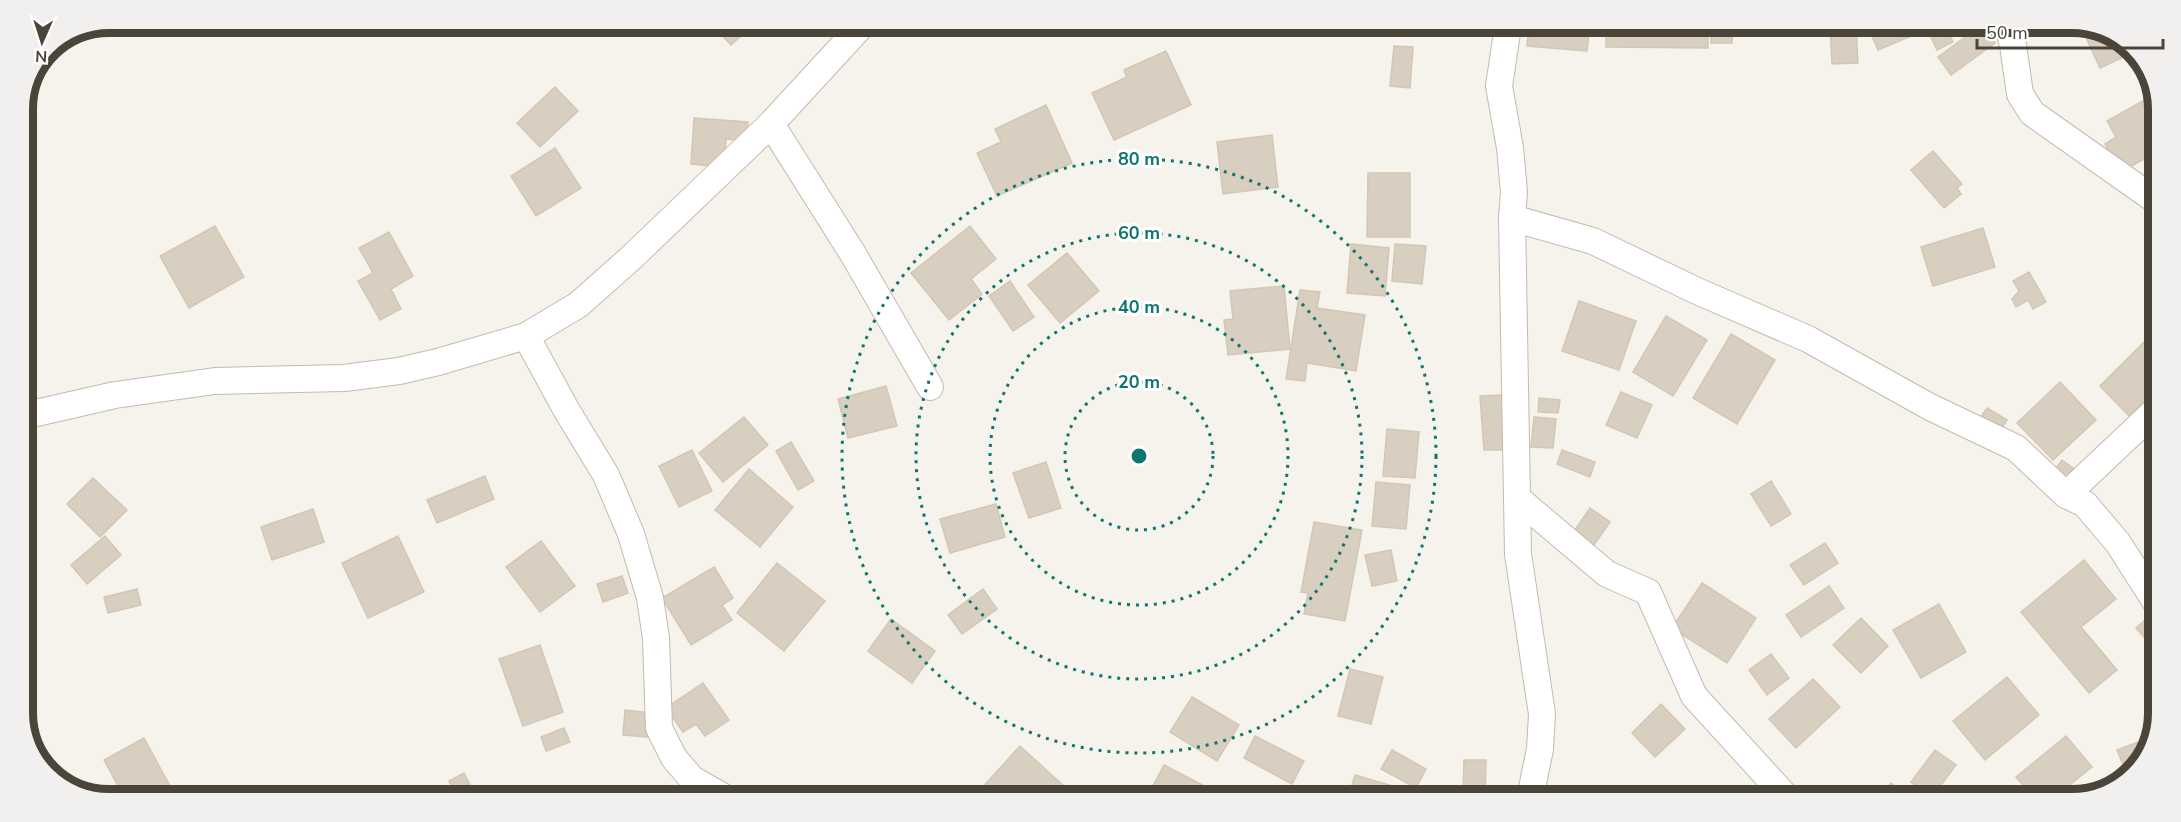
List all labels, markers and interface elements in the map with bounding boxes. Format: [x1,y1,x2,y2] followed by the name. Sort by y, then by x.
[12,12,72,72] north arrow
[1977,12,2163,50] scale bar
[1986,21,2028,45] text: 50 m
[35,45,48,67] text: N
[1118,147,1160,171] text: 80 m
[1118,221,1160,245] text: 60 m
[1118,295,1160,319] text: 40 m
[1118,370,1160,394] text: 20 m
[1129,446,1149,466] centre of rings

